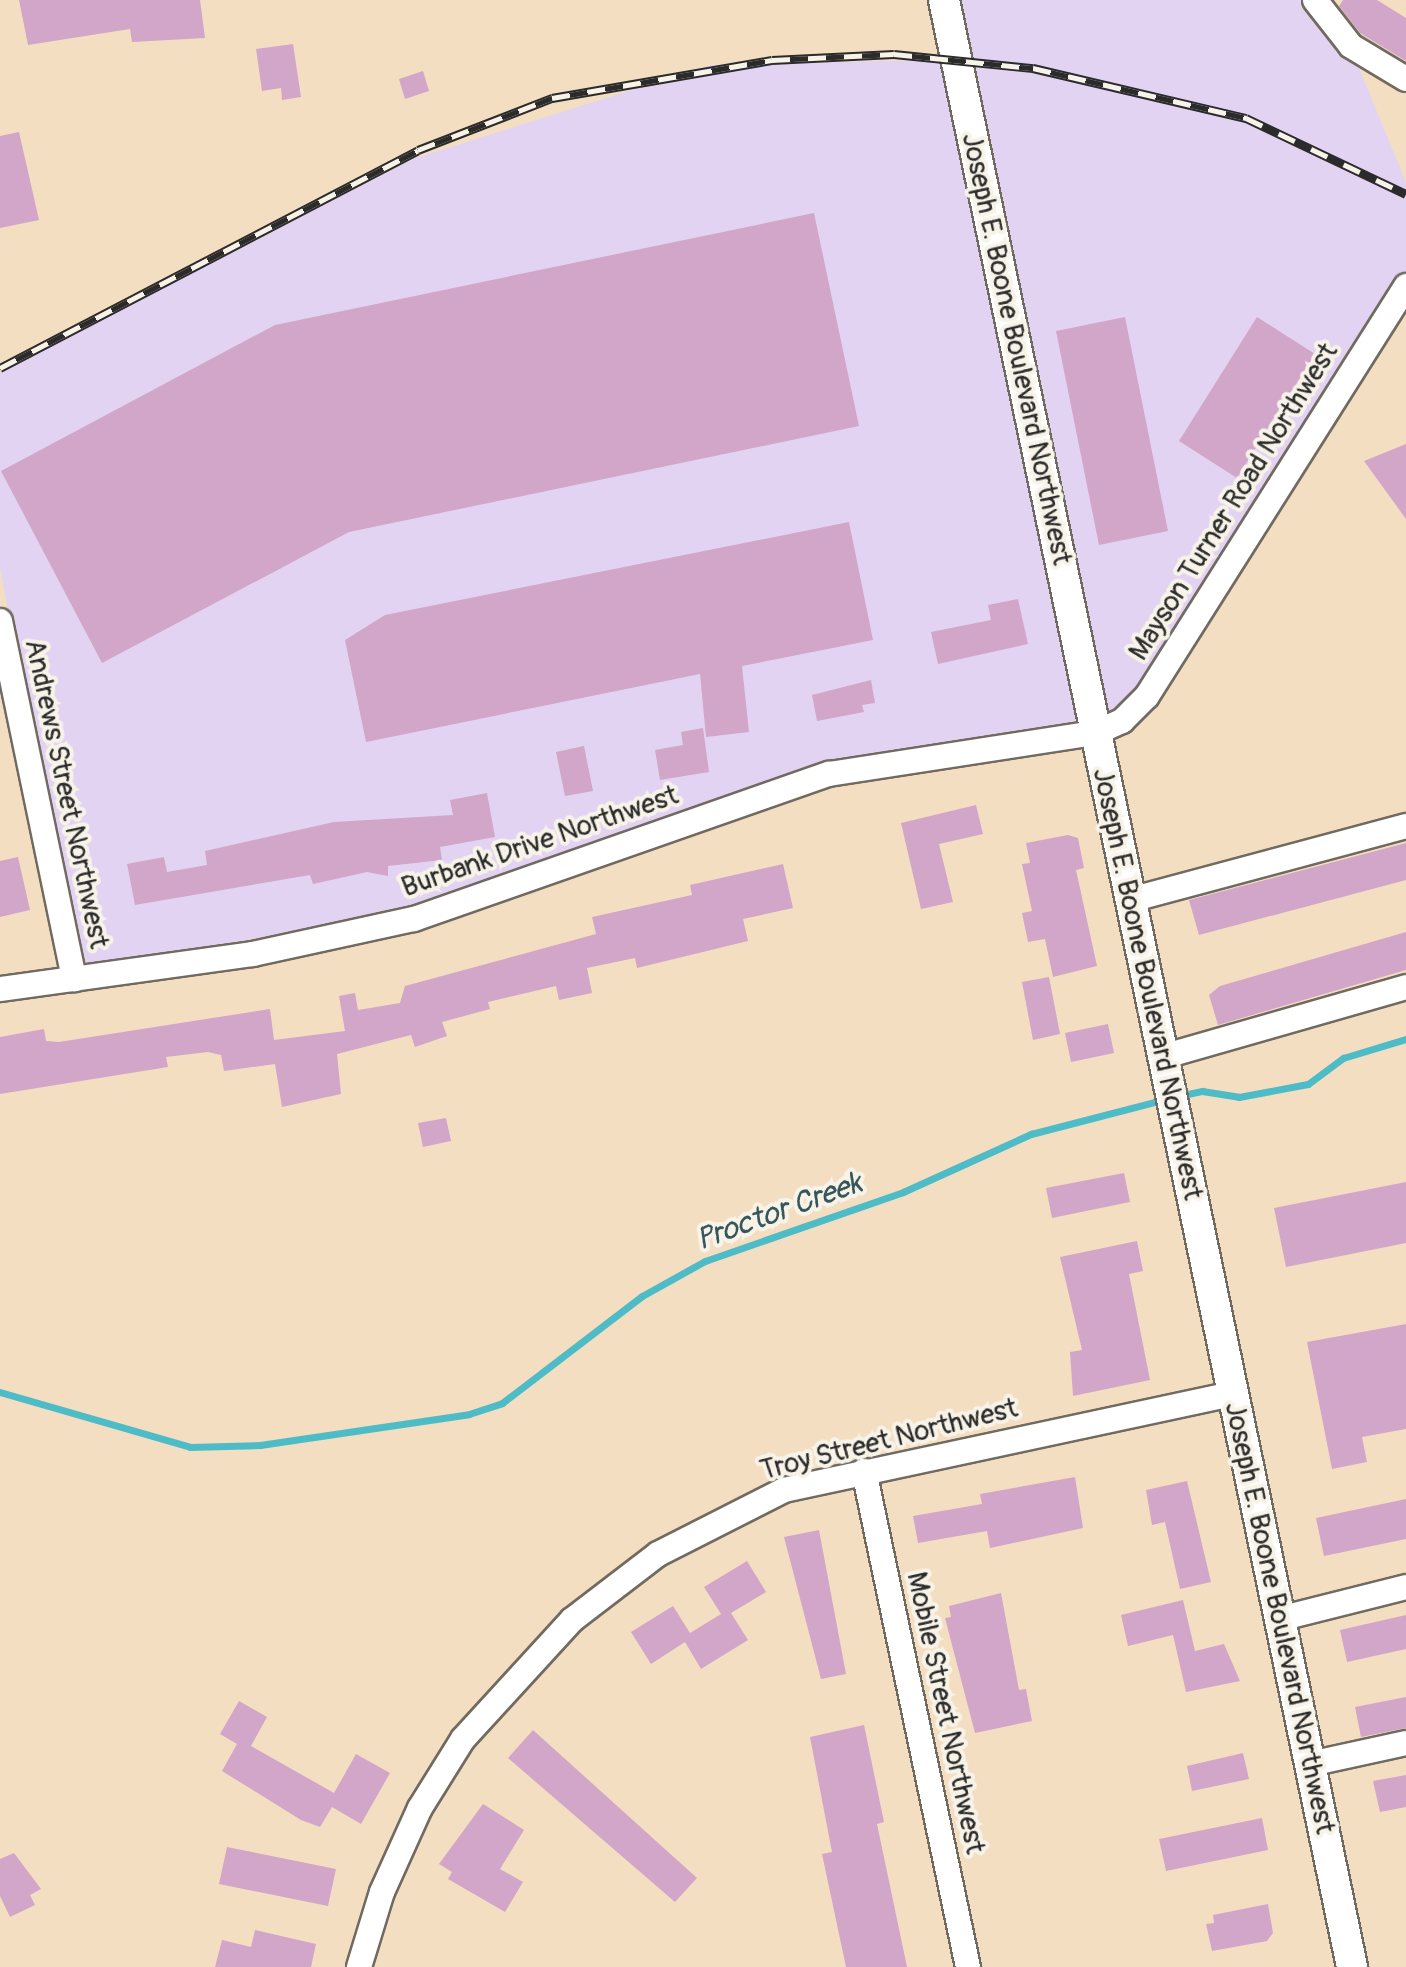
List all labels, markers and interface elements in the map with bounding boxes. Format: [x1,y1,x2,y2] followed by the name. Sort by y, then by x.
[954,130,1078,568] street label: Joseph E. Boone Boulevard Northwest
[1122,337,1346,667] street label: Mayson Turner Road Northwest
[17,636,115,952] street label: Andrews Street Northwest
[1085,765,1209,1203] street label: Joseph E. Boone Boulevard Northwest
[397,779,683,905] street label: Burbank Drive Northwest
[691,1165,867,1259] water label: Proctor Creek
[757,1392,1021,1488] street label: Troy Street Northwest
[1217,1399,1341,1837] street label: Joseph E. Boone Boulevard Northwest
[899,1569,991,1857] street label: Mobile Street Northwest

